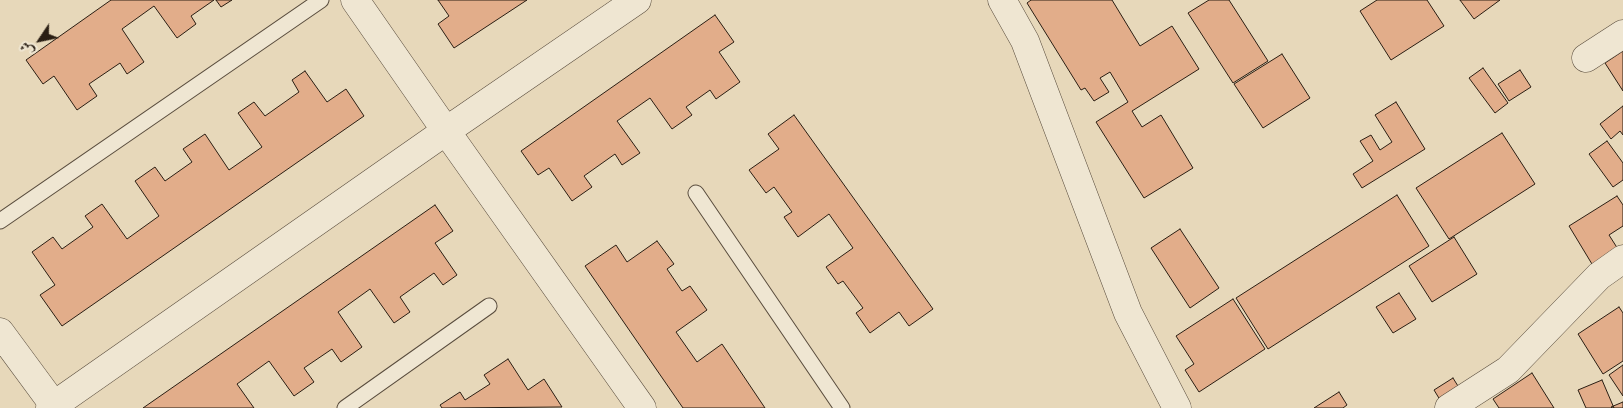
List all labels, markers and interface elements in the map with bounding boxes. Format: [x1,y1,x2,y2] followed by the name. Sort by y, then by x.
[15,15,65,65] north arrow
[16,38,39,59] text: ش

